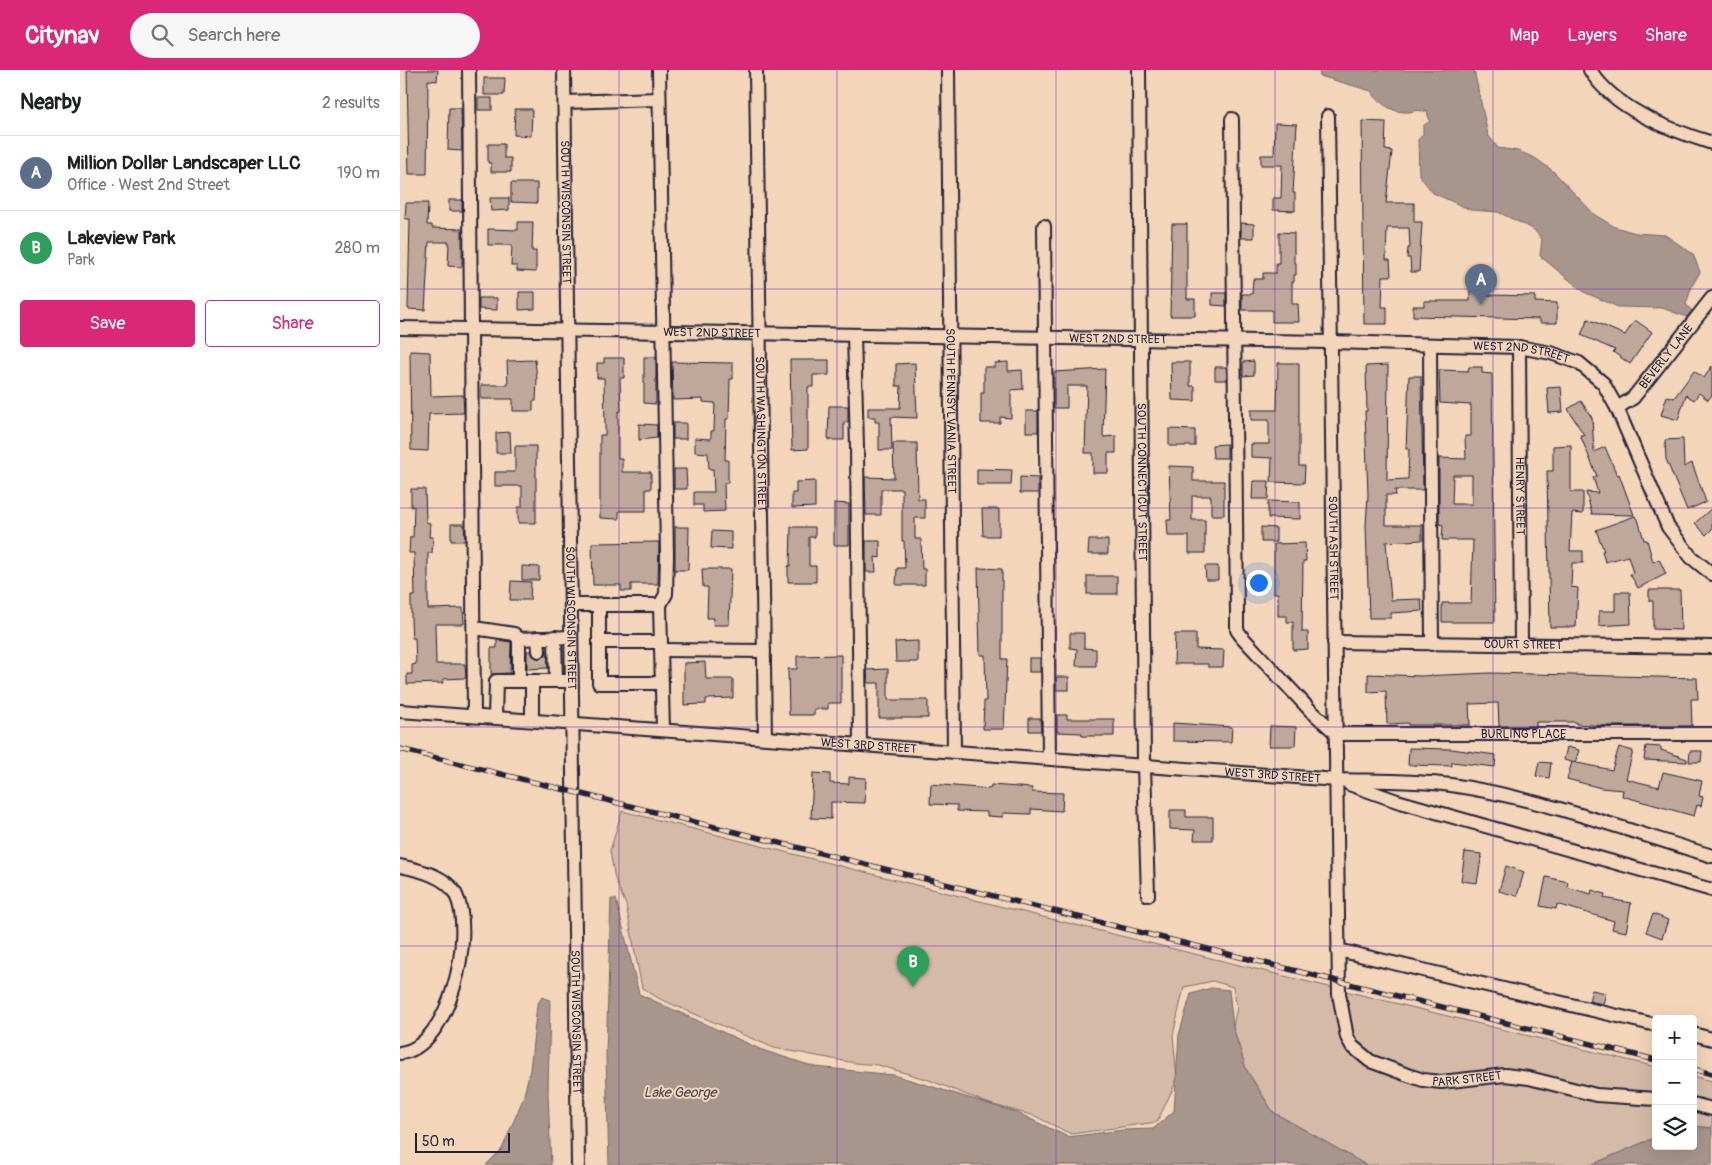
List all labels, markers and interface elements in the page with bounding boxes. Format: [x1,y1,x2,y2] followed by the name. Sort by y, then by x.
[130,13,480,58] search box
[25,21,100,50] text: Citynav
[148,21,176,49] icon: search
[188,23,280,47] text: Search here
[1510,24,1539,47] text: Map
[1567,24,1617,47] text: Layers
[1645,24,1687,47] text: Share
[20,89,81,116] text: Nearby
[322,93,380,113] text: 2 results
[557,140,574,284] street label: SOUTH WISCONSIN STREET
[67,151,301,175] text: Million Dollar Landscaper LLC
[31,163,41,183] text: A
[337,163,380,183] text: 190 m
[67,175,230,195] text: Office · West 2nd Street
[67,226,175,250] text: Lakeview Park
[31,238,41,258] text: B
[334,238,380,258] text: 280 m
[67,250,95,270] text: Park
[1465,264,1497,305] pin: A
[20,300,195,347] button: Save
[205,300,380,347] button: Share
[1636,321,1697,392] street label: BEVERLY LANE
[663,325,761,341] street label: WEST 2ND STREET
[942,328,959,494] street label: SOUTH PENNSYLVANIA STREET
[1069,331,1167,348] street label: WEST 2ND STREET
[1473,339,1572,367] street label: WEST 2ND STREET
[752,356,769,512] street label: SOUTH WASHINGTON STREET
[1133,403,1150,562] street label: SOUTH CONNECTICUT STREET
[1512,457,1527,536] street label: HENRY STREET
[1325,496,1341,601] street label: SOUTH ASH STREET
[562,546,579,690] street label: SOUTH WISCONSIN STREET
[1246,570,1272,596] your location
[1484,637,1563,653] street label: COURT STREET
[1481,727,1566,742] street label: BURLING PLACE
[820,735,918,757] street label: WEST 3RD STREET
[1224,765,1322,787] street label: WEST 3RD STREET
[897,946,929,987] pin: B
[567,950,584,1094] street label: SOUTH WISCONSIN STREET
[1652,1015,1697,1150] map controls
[1652,1015,1697,1060] button: +
[1652,1060,1697,1105] button: −
[1431,1068,1503,1090] street label: PARK STREET
[644,1084,719,1101] water label: Lake George
[1652,1105,1697,1150] button: layers
[415,1130,510,1153] scale bar
[422,1133,455,1150] text: 50 m

